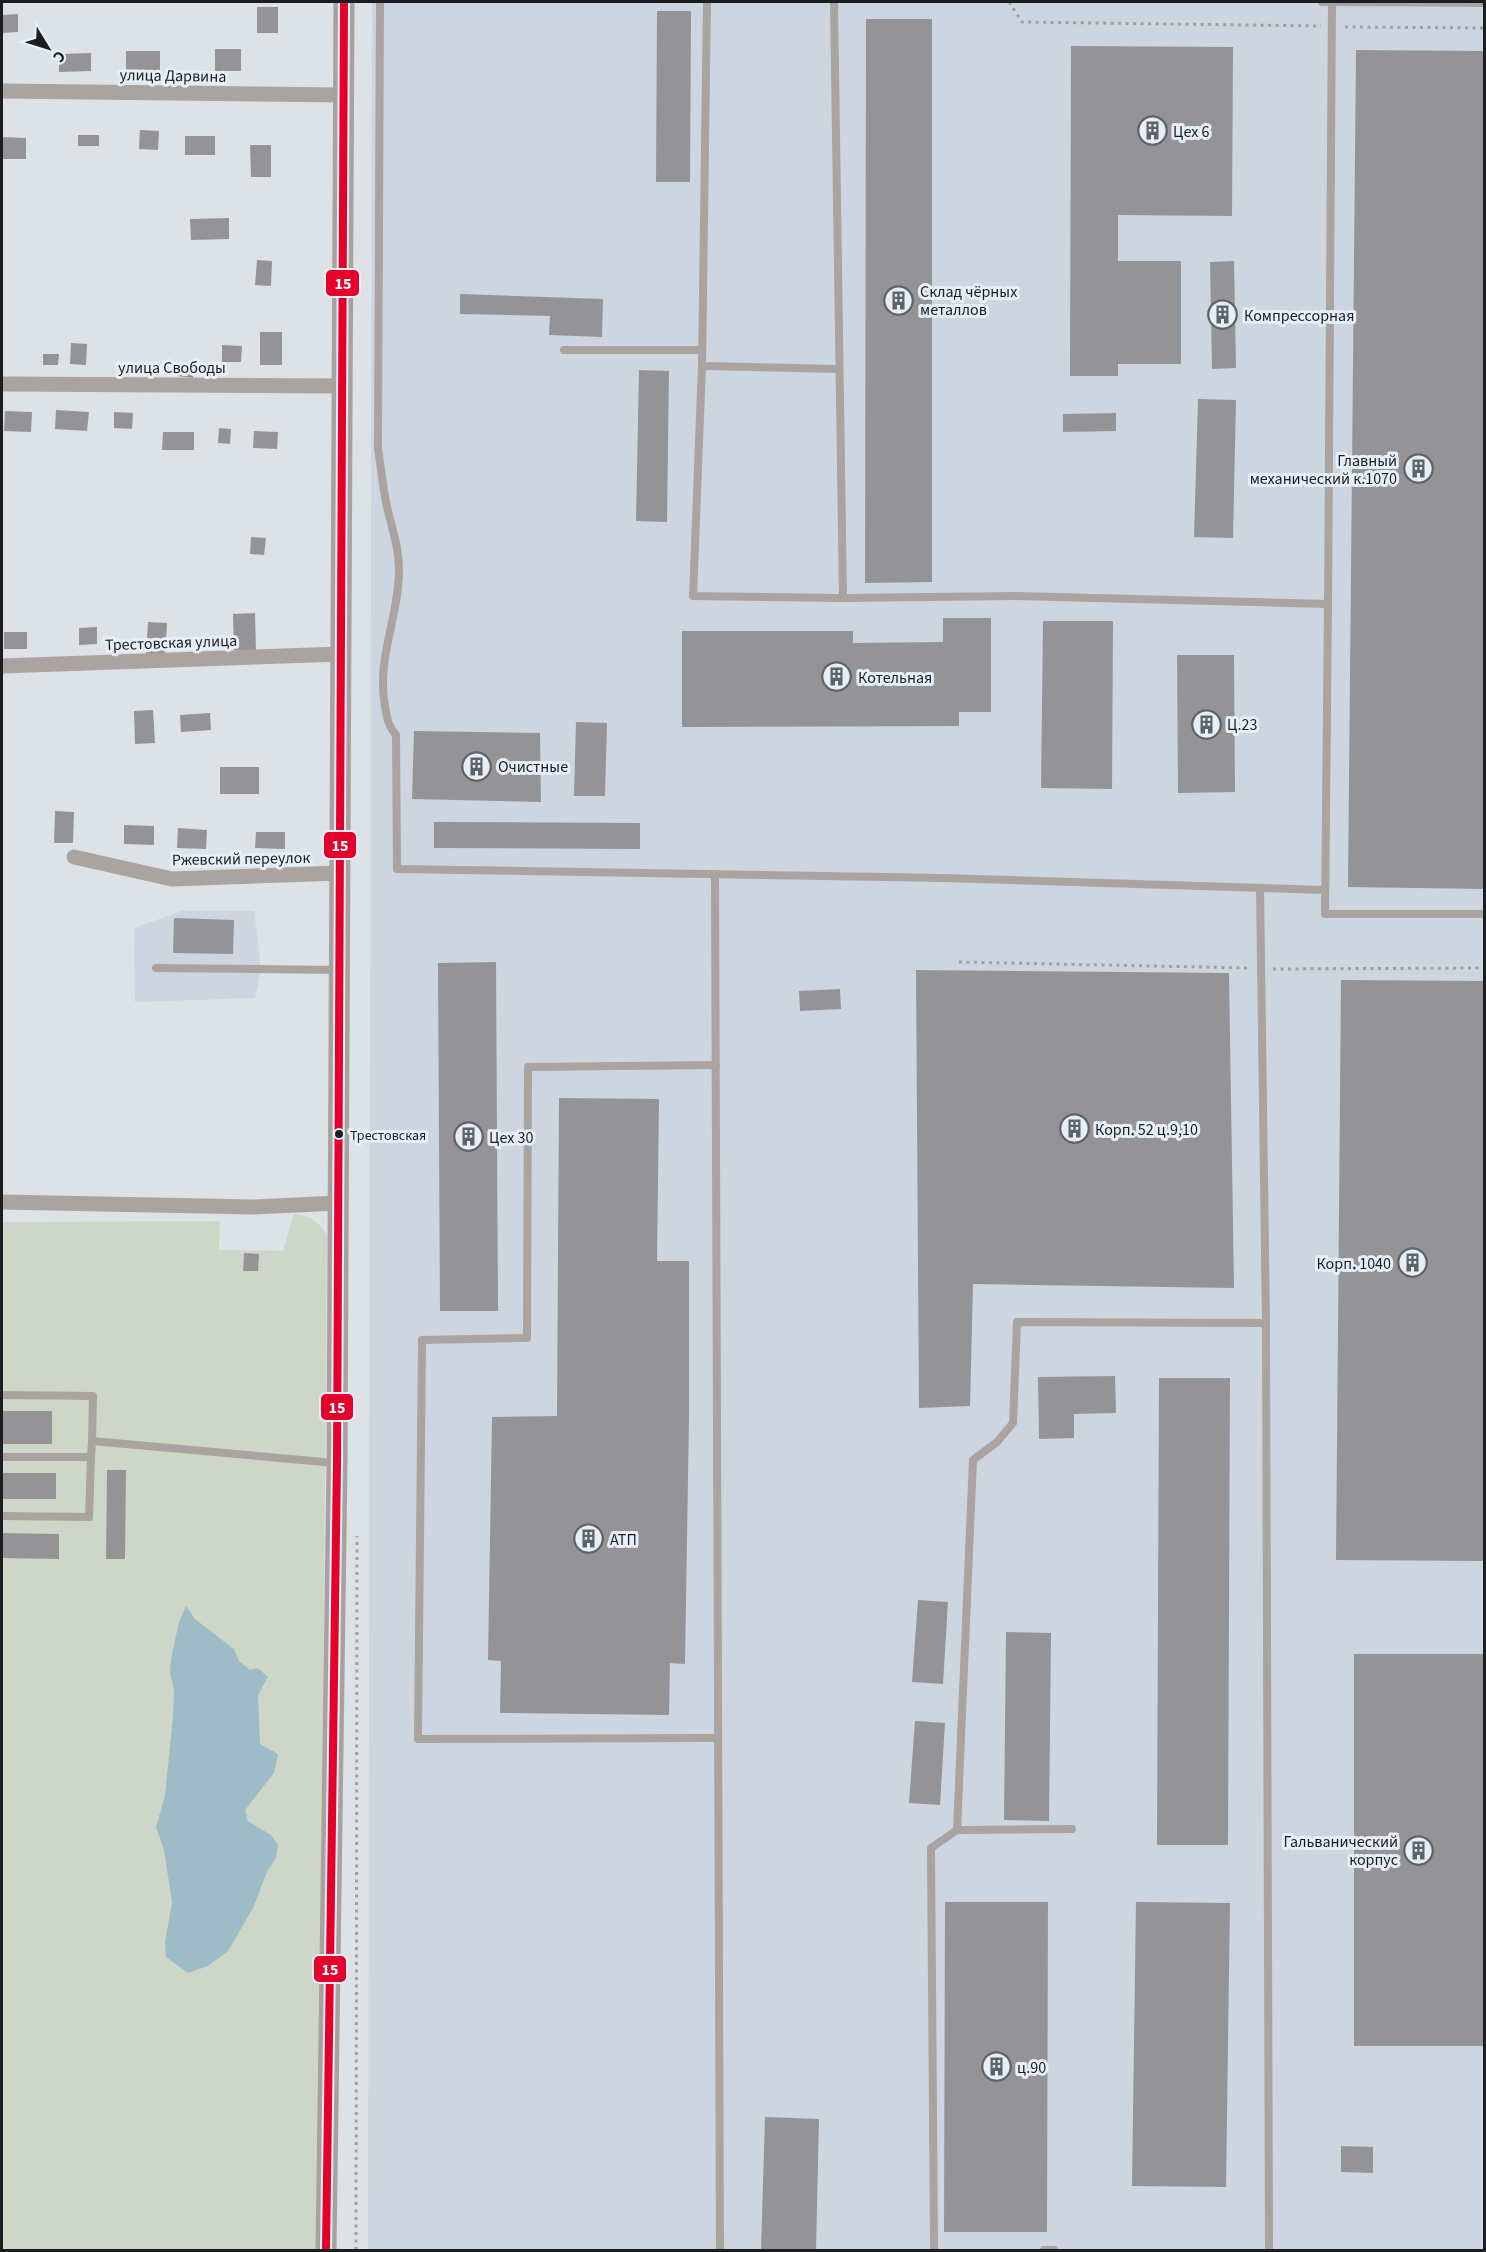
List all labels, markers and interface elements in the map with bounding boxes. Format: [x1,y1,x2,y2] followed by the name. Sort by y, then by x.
[18,18,78,78] north arrow
[47,46,71,67] text: С
[119,64,226,88] street label: улица Дарвина
[1136,115,1168,147] building icon: Цех 6
[1173,121,1210,143] place label: Цех 6
[325,269,360,297] line badge: 15
[335,273,351,295] text: 15
[920,281,1017,321] place label: Склад чёрных металлов
[883,284,915,316] building icon: Склад чёрных металлов
[1207,299,1239,331] building icon: Компрессорная
[1244,305,1354,327] place label: Компрессорная
[118,357,226,379] street label: улица Свободы
[1250,450,1397,490] place label: Главный механический к.1070
[1402,453,1434,485] building icon: Главный механический к.1070
[105,630,237,656] street label: Трестовская улица
[821,661,853,693] building icon: Котельная
[858,667,932,689] place label: Котельная
[1190,708,1222,740] building icon: Ц.23
[1227,714,1258,736] place label: Ц.23
[461,750,493,782] building icon: Очистные
[498,756,568,778] place label: Очистные
[323,831,357,859] line badge: 15
[332,835,348,857] text: 15
[172,847,311,871] street label: Ржевский переулок
[1058,1113,1090,1145] building icon: Корп. 52 ц.9,10
[1095,1119,1198,1141] place label: Корп. 52 ц.9,10
[452,1121,484,1153] building icon: Цех 30
[350,1126,426,1146] place label: Трестовская
[489,1127,533,1149] place label: Цех 30
[333,1128,345,1140] marker: Трестовская
[1396,1247,1428,1279] building icon: Корп. 1040
[1316,1253,1391,1275] place label: Корп. 1040
[320,1393,354,1421] line badge: 15
[329,1397,345,1419] text: 15
[573,1523,605,1555] building icon: АТП
[610,1529,637,1551] place label: АТП
[1283,1831,1398,1871] place label: Гальванический корпус
[1403,1834,1435,1866] building icon: Гальванический корпус
[313,1955,347,1983] line badge: 15
[322,1959,338,1981] text: 15
[980,2051,1012,2083] building icon: ц.90
[1017,2057,1046,2079] place label: ц.90

